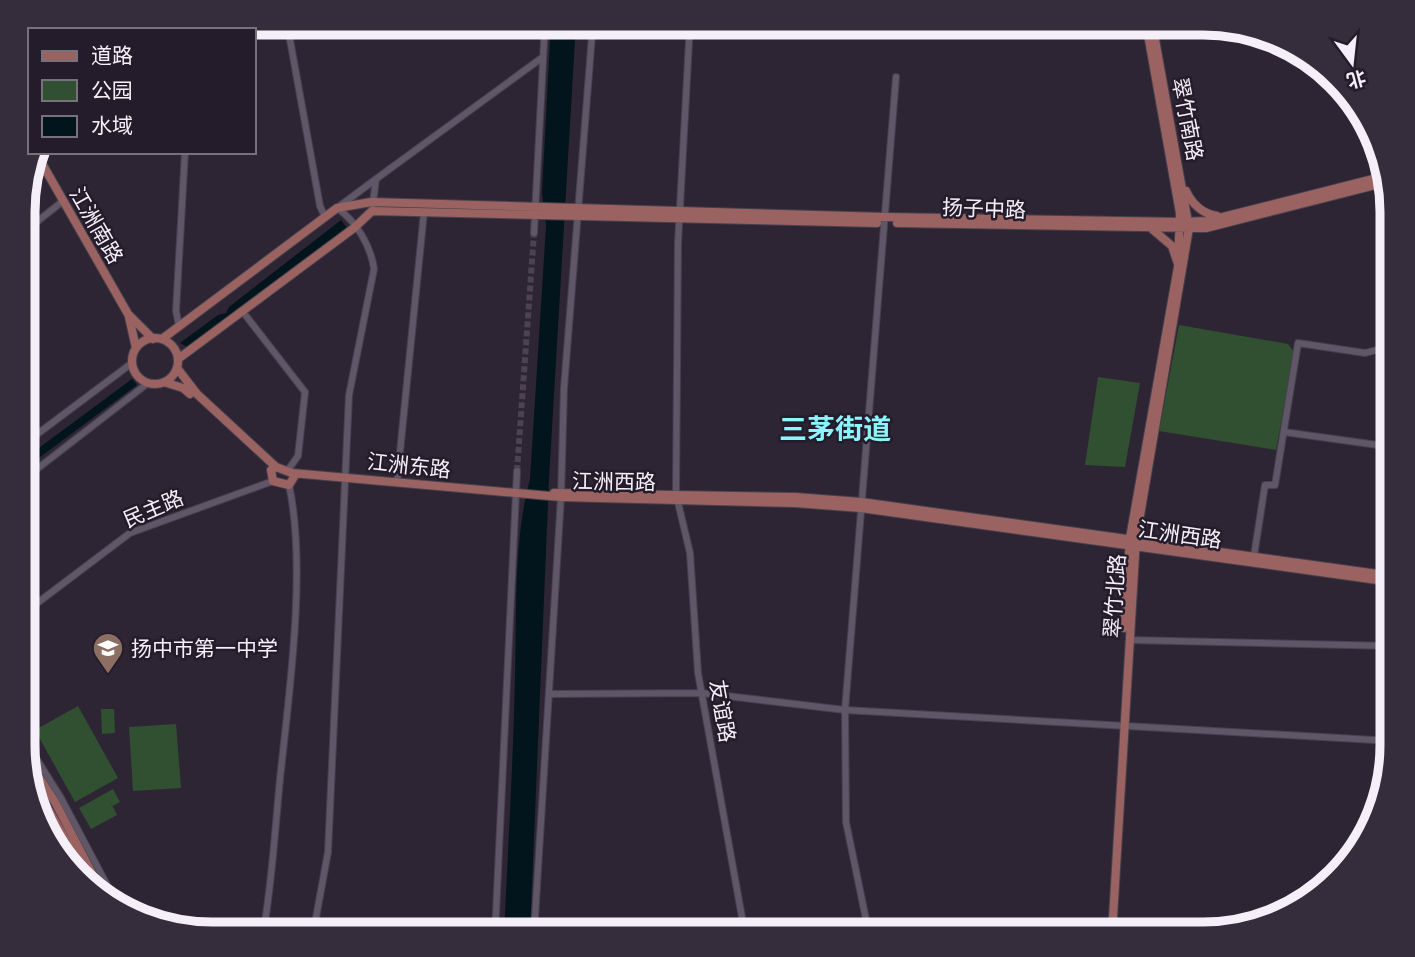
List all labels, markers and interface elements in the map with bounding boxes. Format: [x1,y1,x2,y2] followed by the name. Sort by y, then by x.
[28,28,256,154] legend
[1317,28,1387,98] north arrow
[91,42,133,68] text: 道路
[1344,65,1369,93] text: 北
[1167,75,1209,163] street label: 翠竹南路
[91,77,133,103] text: 公园
[91,112,133,138] text: 水域
[65,182,129,268] street label: 江洲南路
[942,194,1026,222] street label: 扬子中路
[779,411,891,446] district label: 三茅街道
[366,448,452,482] street label: 江洲东路
[572,467,656,495] street label: 江洲西路
[119,484,187,532] street label: 民主路
[1137,515,1223,553] street label: 江洲西路
[1098,553,1130,639] street label: 翠竹北路
[91,631,125,675] school or university icon: 扬中市第一中学
[131,635,278,661] place label: 扬中市第一中学
[705,678,741,744] street label: 友谊路

